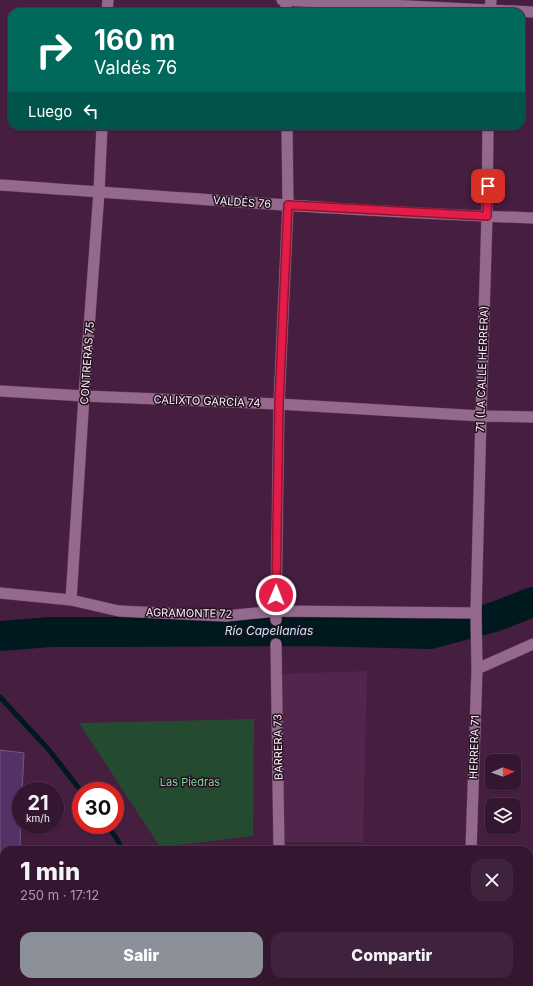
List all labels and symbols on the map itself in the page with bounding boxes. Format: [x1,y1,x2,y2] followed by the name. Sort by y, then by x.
[471,169,505,203] pin
[212,193,272,211] street label: VALDÉS 76
[473,306,491,432] street label: 71 (LA CALLE HERRERA)
[77,321,97,405] street label: CONTRERAS 75
[153,392,261,410] street label: CALIXTO GARCÍA 74
[255,574,297,616] position arrow
[146,605,232,621] street label: AGRAMONTE 72
[225,623,313,638] water label: Río Capellanías
[270,714,286,780] street label: BARRERA 73
[466,715,482,779] street label: HERRERA 71
[485,754,521,790] north arrow
[160,775,220,789] park label: Las Piedras
[72,782,124,834] speed limit sign: 30

